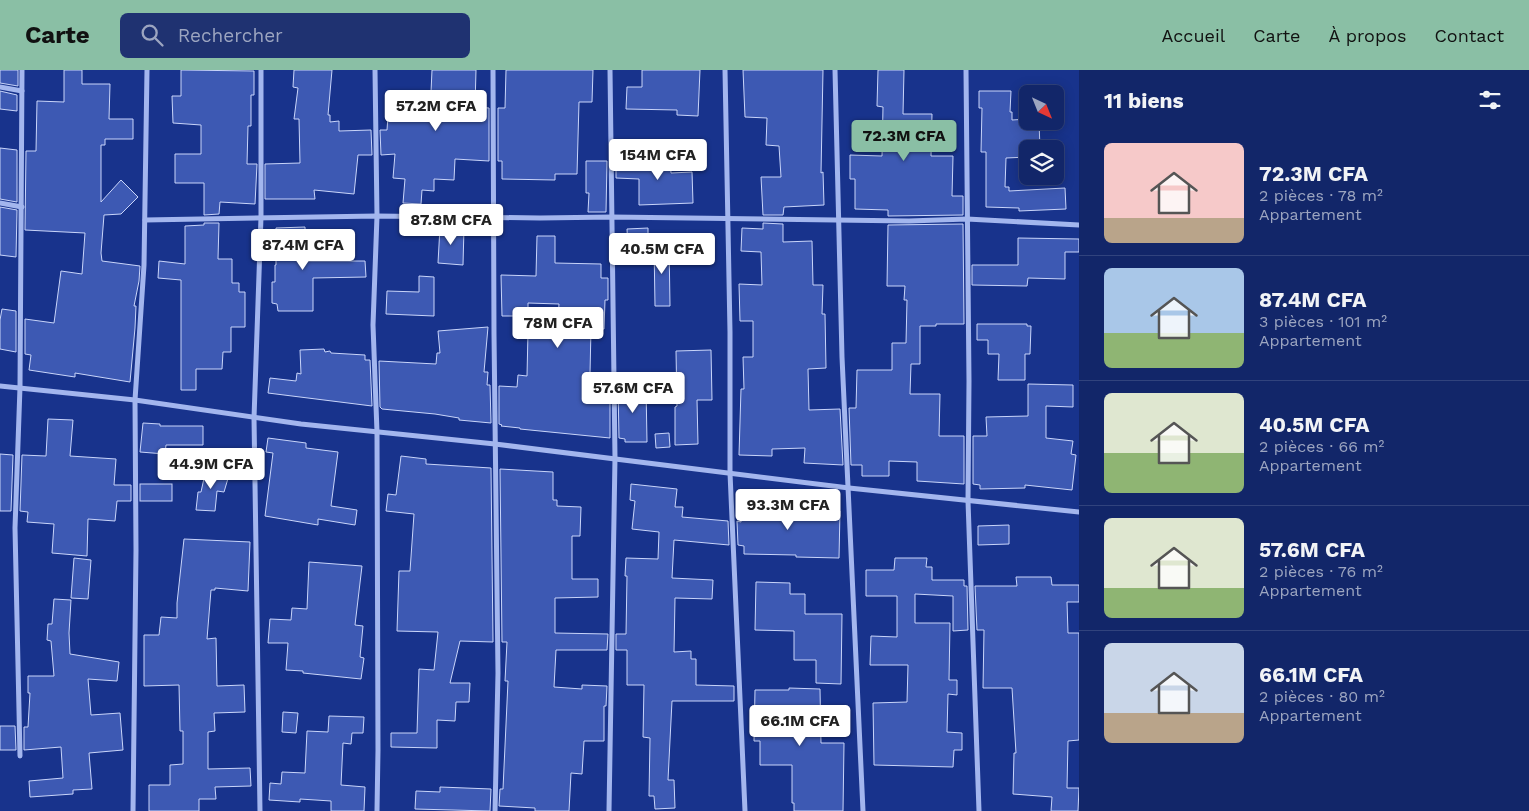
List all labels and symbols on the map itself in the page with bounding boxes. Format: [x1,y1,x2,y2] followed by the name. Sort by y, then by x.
[1019,85,1064,130] north arrow
[379,90,493,132] pin: 57.2M CFA
[847,119,961,162] pin: 72.3M CFA
[606,138,710,181] pin: 154M CFA
[394,204,508,246] pin: 87.8M CFA
[246,228,360,271] pin: 87.4M CFA
[605,232,719,275] pin: 40.5M CFA
[512,306,604,349] pin: 78M CFA
[576,372,690,414] pin: 57.6M CFA
[154,448,268,490] pin: 44.9M CFA
[731,488,845,531] pin: 93.3M CFA
[743,704,857,747] pin: 66.1M CFA

